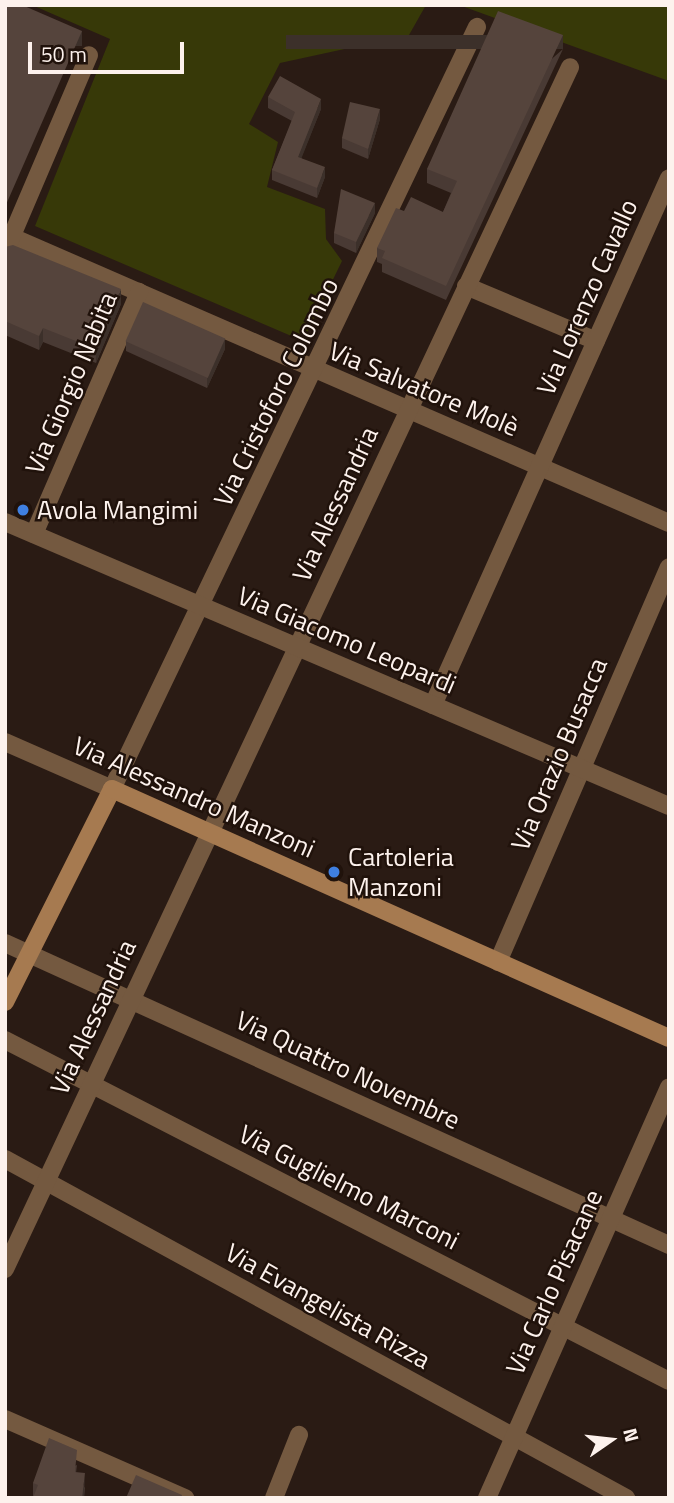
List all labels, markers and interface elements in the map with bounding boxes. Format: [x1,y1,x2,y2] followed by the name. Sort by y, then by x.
[32,28,187,72] scale bar
[41,38,87,70] text: 50 m
[530,194,644,400] street label: Via Lorenzo Cavallo
[207,273,345,511] street label: Via Cristoforo Colombo
[19,287,123,479] street label: Via Giorgio Nabita
[324,335,524,443] street label: Via Salvatore Molè
[286,422,384,586] street label: Via Alessandria
[37,494,198,526] place label: Avola Mangimi
[15,502,31,518] marker: Avola Mangimi
[233,580,461,700] street label: Via Giacomo Leopardi
[504,653,614,855] street label: Via Orazio Busacca
[68,730,320,864] street label: Via Alessandro Manzoni
[348,841,454,903] place label: Cartoleria Manzoni
[326,864,342,880] marker: Cartoleria Manzoni
[44,935,142,1099] street label: Via Alessandria
[231,1004,465,1136] street label: Via Quattro Novembre
[234,1118,464,1256] street label: Via Guglielmo Marconi
[499,1185,609,1379] street label: Via Carlo Pisacane
[220,1237,436,1375] street label: Via Evangelista Rizza
[576,1405,646,1475] north arrow
[616,1425,648,1445] text: N

